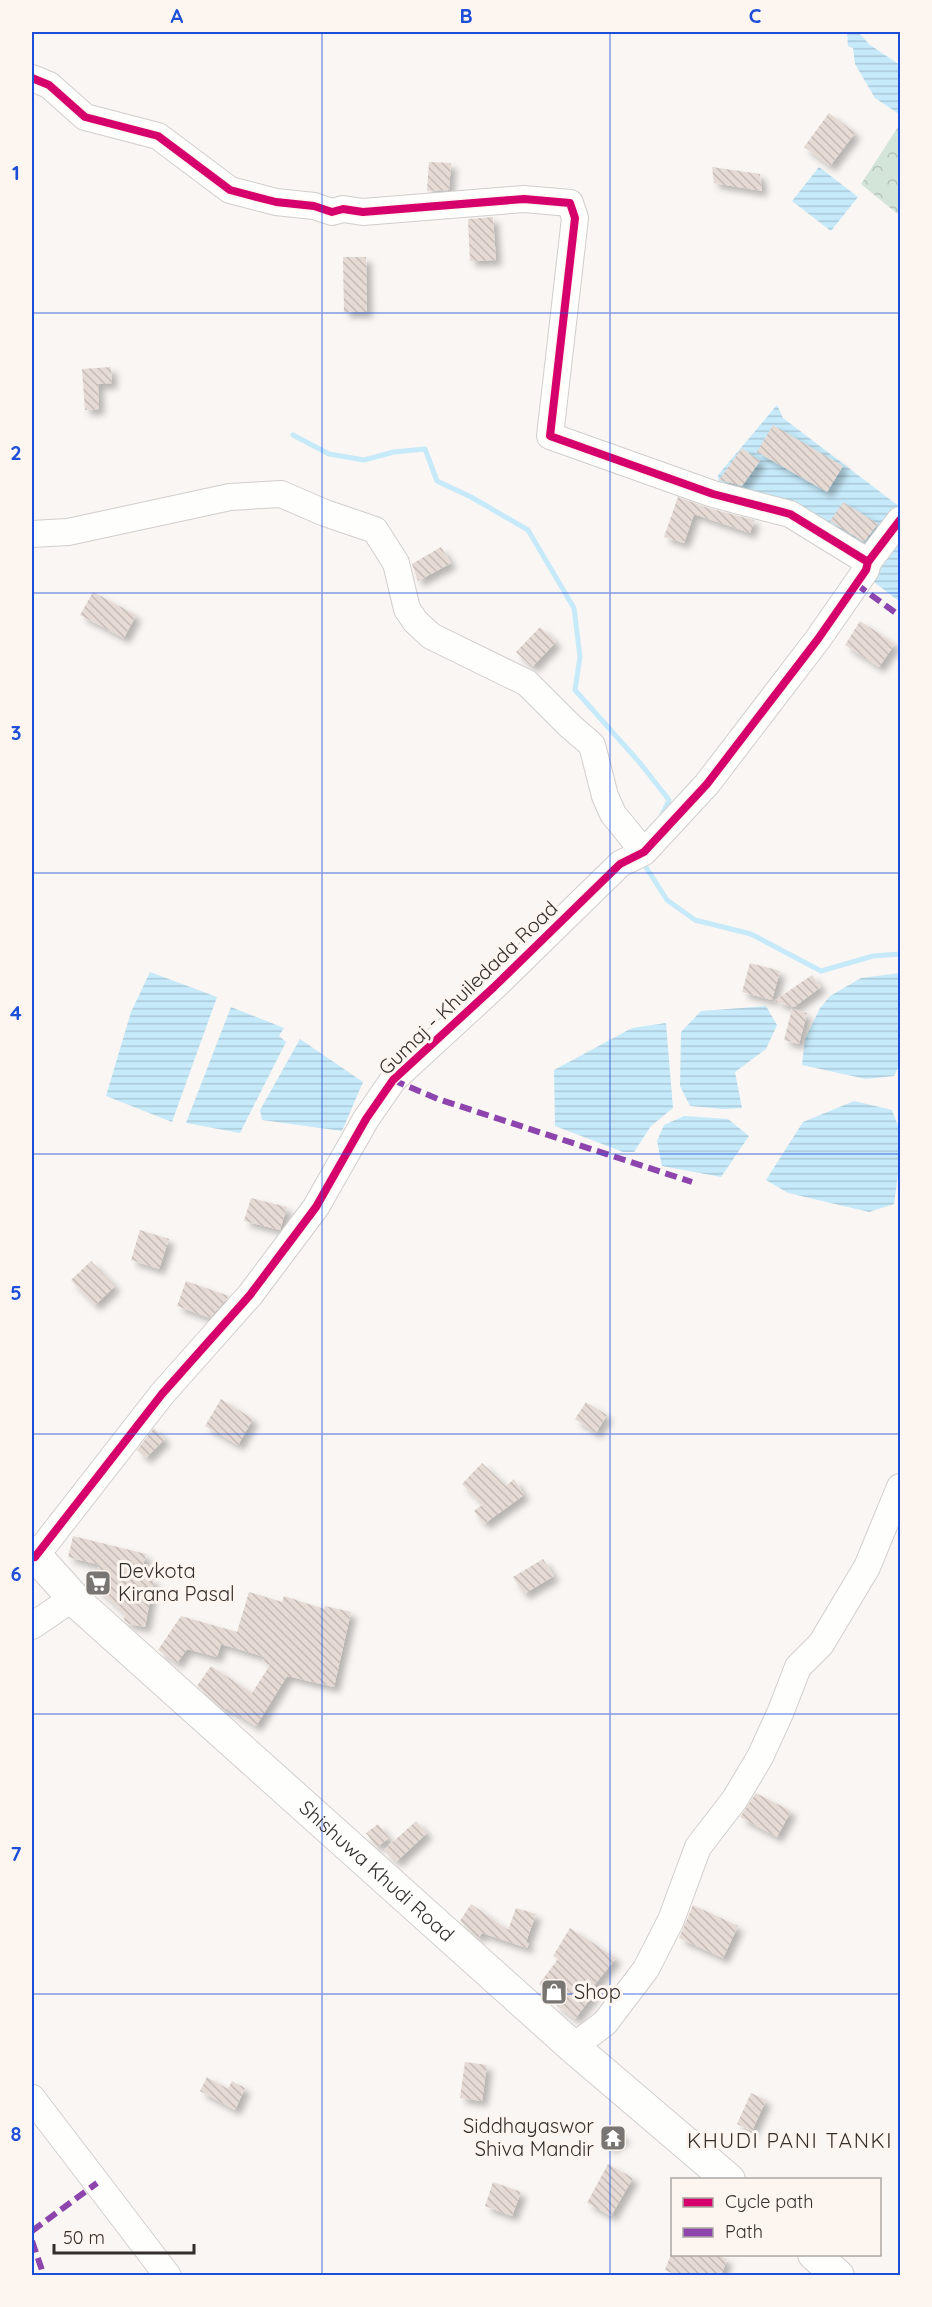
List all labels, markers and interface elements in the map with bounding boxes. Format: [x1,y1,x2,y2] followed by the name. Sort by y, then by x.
[171,3,184,28] text: A
[459,3,473,28] text: B
[749,3,762,28] text: C
[12,160,20,185] text: 1
[10,440,22,465] text: 2
[11,720,21,745] text: 3
[373,895,562,1080] street label: Gumaj - Khuiledada Road
[10,1000,22,1025] text: 4
[10,1280,22,1305] text: 5
[118,1558,235,1606] place label: Devkota Kirana Pasal
[10,1561,22,1586] text: 6
[83,1568,113,1598] supermarket icon: Devkota Kirana Pasal
[294,1795,460,1947] street label: Shishuwa Khudi Road
[11,1841,22,1866] text: 7
[539,1977,569,2007] shop icon: Shop
[574,1979,621,2004] place label: Shop
[463,2113,594,2161] place label: Siddhayaswor Shiva Mandir
[11,2121,22,2146] text: 8
[598,2123,628,2153] temple icon: Siddhayaswor Shiva Mandir
[687,2127,893,2153] district label: KHUDI PANI TANKI
[671,2178,881,2256] legend
[725,2190,813,2213] text: Cycle path
[54,2217,194,2255] scale bar
[725,2220,763,2243] text: Path
[63,2226,105,2249] text: 50 m

